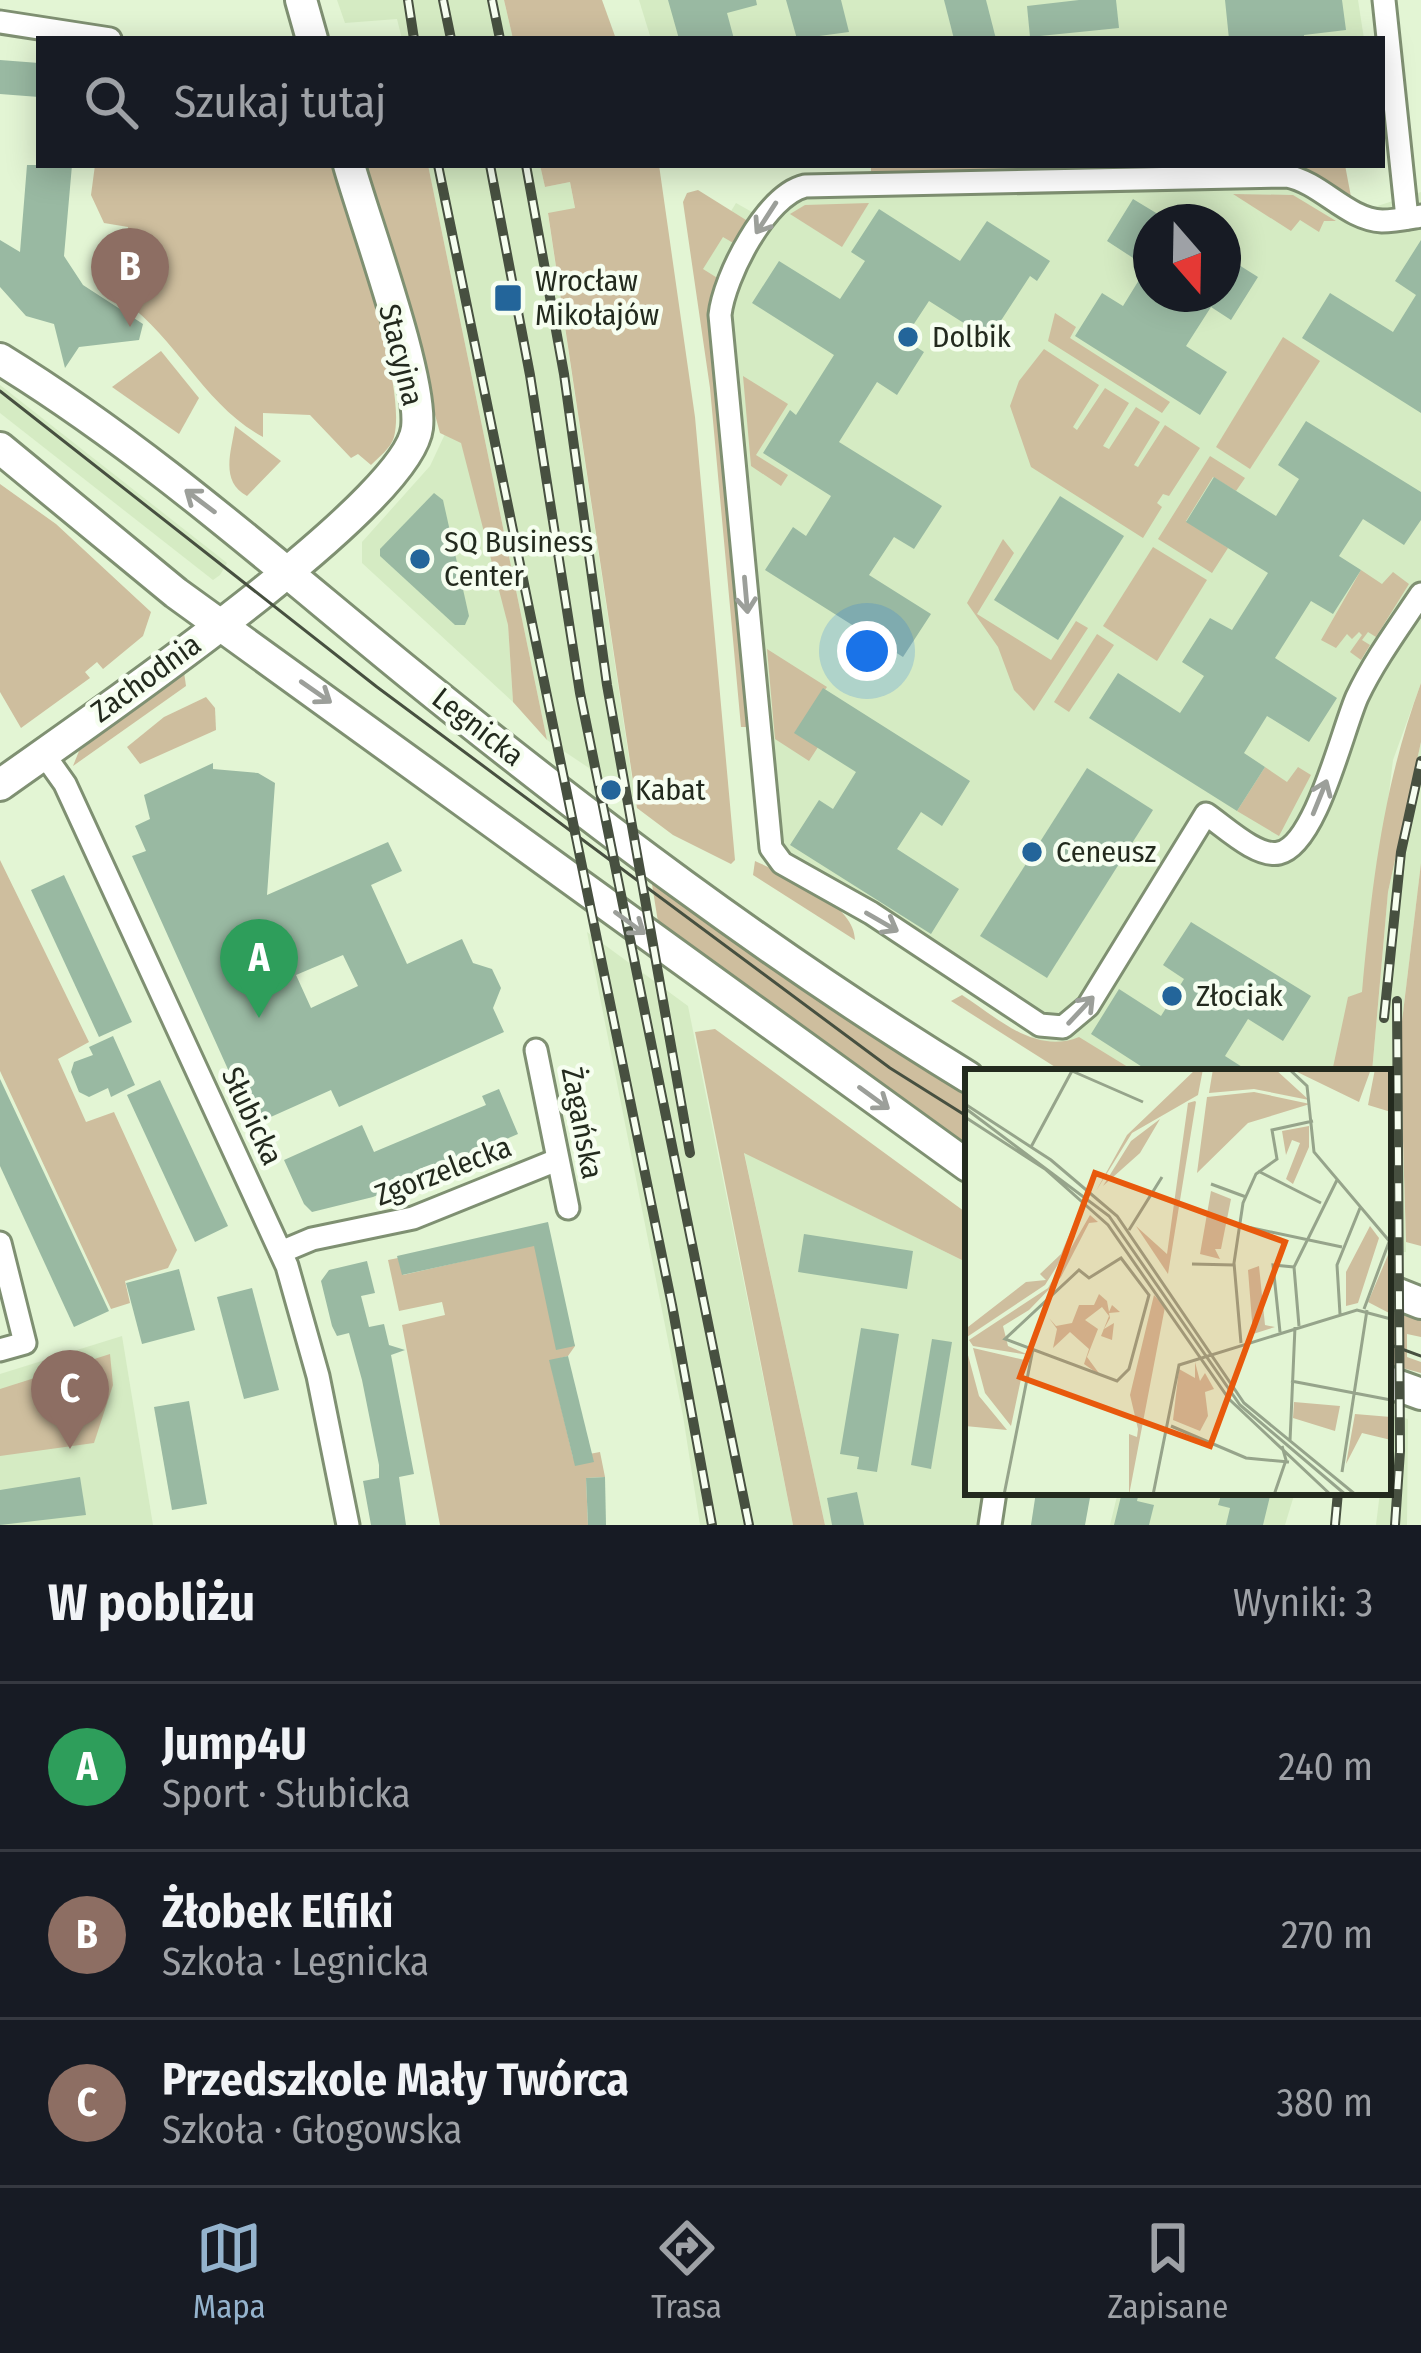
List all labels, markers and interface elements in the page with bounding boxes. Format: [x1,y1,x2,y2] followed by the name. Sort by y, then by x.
[36,36,1385,168] search box
[78,69,144,135] icon: search
[174,75,386,129] text: Szukaj tutaj
[754,201,778,235] one-way arrow
[1133,204,1241,312] north arrow
[91,228,169,327] pin: B
[535,263,660,333] place label: Wrocław Mikołajów
[492,282,524,314] marker: Wrocław Mikołajów
[371,300,431,410] street label: Stacyjna
[932,319,1011,355] place label: Dolbik
[895,324,921,350] marker: Dolbik
[184,489,217,514] one-way arrow
[444,524,593,594] place label: SQ Business Center
[407,546,433,572] marker: SQ Business Center
[735,575,758,614] one-way arrow
[837,621,897,681] your location
[84,626,208,730] street label: Zachodnia
[299,679,332,704] one-way arrow
[425,680,531,774] street label: Legnicka
[635,772,706,808] place label: Kabat
[598,777,624,803] marker: Kabat
[1311,779,1332,816] one-way arrow
[1056,834,1157,870] place label: Ceneusz
[1019,839,1045,865] marker: Ceneusz
[613,909,646,935] one-way arrow
[864,911,899,934] one-way arrow
[220,919,298,1018] pin: A
[1196,978,1283,1014] place label: Złociak
[1159,983,1185,1009] marker: Złociak
[1066,996,1095,1026] one-way arrow
[214,1061,290,1171] street label: Słubicka
[554,1064,610,1182] street label: Żagańska
[965,1069,1391,1495] inset map
[857,1085,890,1110] one-way arrow
[370,1129,516,1213] street label: Zgorzelecka
[31,1350,109,1449] pin: C
[48,1572,255,1634] text: W pobliżu
[1233,1580,1373,1626] text: Wyniki: 3
[162,1717,307,1771] text: Jump4U
[76,1744,98,1790] text: A
[1278,1744,1373,1790] text: 240 m
[162,1771,411,1817] text: Sport · Słubicka
[162,1885,393,1939] text: Żłobek Elfiki
[76,1912,98,1958] text: B
[1281,1912,1373,1958] text: 270 m
[162,1939,429,1985] text: Szkoła · Legnicka
[162,2053,629,2107] text: Przedszkole Mały Twórca
[77,2080,97,2126] text: C
[1276,2080,1373,2126] text: 380 m
[162,2107,462,2153] text: Szkoła · Głogowska
[193,2215,266,2327] tab: Mapa
[651,2215,722,2327] tab: Trasa
[1107,2215,1228,2327] tab: Zapisane

